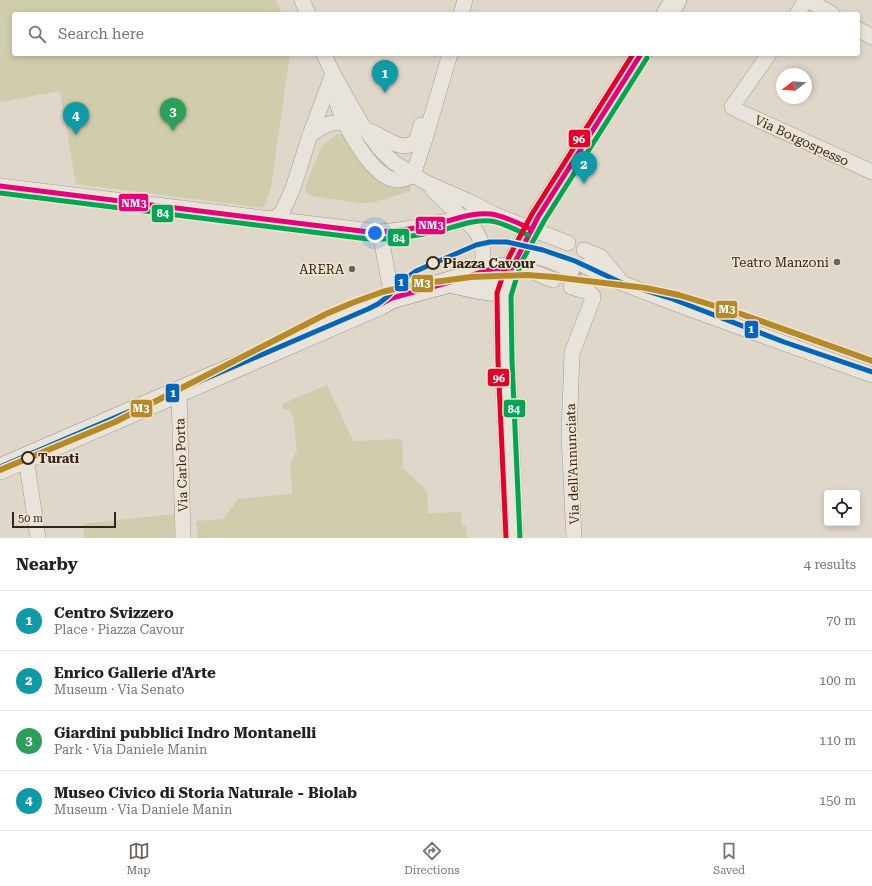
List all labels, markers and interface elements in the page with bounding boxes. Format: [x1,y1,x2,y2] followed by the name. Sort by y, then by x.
[12,12,860,56] search box
[26,23,48,45] icon: search
[58,25,144,43] text: Search here
[372,60,398,93] pin: 1
[776,68,812,104] north arrow
[160,98,186,131] pin: 3
[63,102,89,135] pin: 4
[752,112,851,169] street label: Via Borgospesso
[568,129,591,148] line badge: 96
[573,133,585,146] text: 96
[571,151,597,184] pin: 2
[118,193,149,212] line badge: NM3
[121,197,147,210] text: NM3
[151,204,174,223] line badge: 84
[157,207,170,220] text: 84
[415,216,446,235] line badge: NM3
[418,219,444,232] text: NM3
[365,223,385,243] your location
[387,228,410,247] line badge: 84
[393,232,406,245] text: 84
[732,255,829,270] place label: Teatro Manzoni
[426,256,440,270] marker: Piazza Cavour
[443,256,535,271] place label: Piazza Cavour
[832,257,842,267] marker: Teatro Manzoni
[299,262,344,277] place label: ARERA
[347,264,357,274] marker: ARERA
[394,273,409,292] line badge: 1
[411,274,434,293] line badge: M3
[398,276,404,289] text: 1
[414,277,430,290] text: M3
[715,300,738,319] line badge: M3
[719,303,735,316] text: M3
[744,320,759,339] line badge: 1
[748,323,754,336] text: 1
[487,368,510,387] line badge: 96
[493,372,505,385] text: 96
[165,383,180,403] line badge: 1
[170,387,176,400] text: 1
[130,399,153,418] line badge: M3
[503,399,526,418] line badge: 84
[133,402,149,415] text: M3
[508,403,521,416] text: 84
[563,403,582,525] street label: Via dell'Annunciata
[172,418,191,512] street label: Via Carlo Porta
[21,451,35,465] marker: Turati
[38,451,80,466] place label: Turati
[824,490,860,526] map controls
[824,490,860,526] button: locate
[12,510,116,529] scale bar
[18,512,43,525] text: 50 m
[16,554,78,574] text: Nearby
[804,557,856,572] text: 4 results
[54,604,174,622] text: Centro Svizzero
[25,613,33,628] text: 1
[826,613,856,628] text: 70 m
[54,622,184,637] text: Place · Piazza Cavour
[54,664,216,682] text: Enrico Gallerie d'Arte
[25,673,33,688] text: 2
[819,673,856,688] text: 100 m
[54,682,185,697] text: Museum · Via Senato
[54,724,316,742] text: Giardini pubblici Indro Montanelli
[25,733,33,748] text: 3
[819,733,856,748] text: 110 m
[54,742,207,757] text: Park · Via Daniele Manin
[54,784,357,802] text: Museo Civico di Storia Naturale - Biolab
[25,793,33,808] text: 4
[819,793,856,808] text: 150 m
[54,802,232,817] text: Museum · Via Daniele Manin
[127,840,150,877] tab: Map
[404,840,459,877] tab: Directions
[713,840,745,877] tab: Saved

